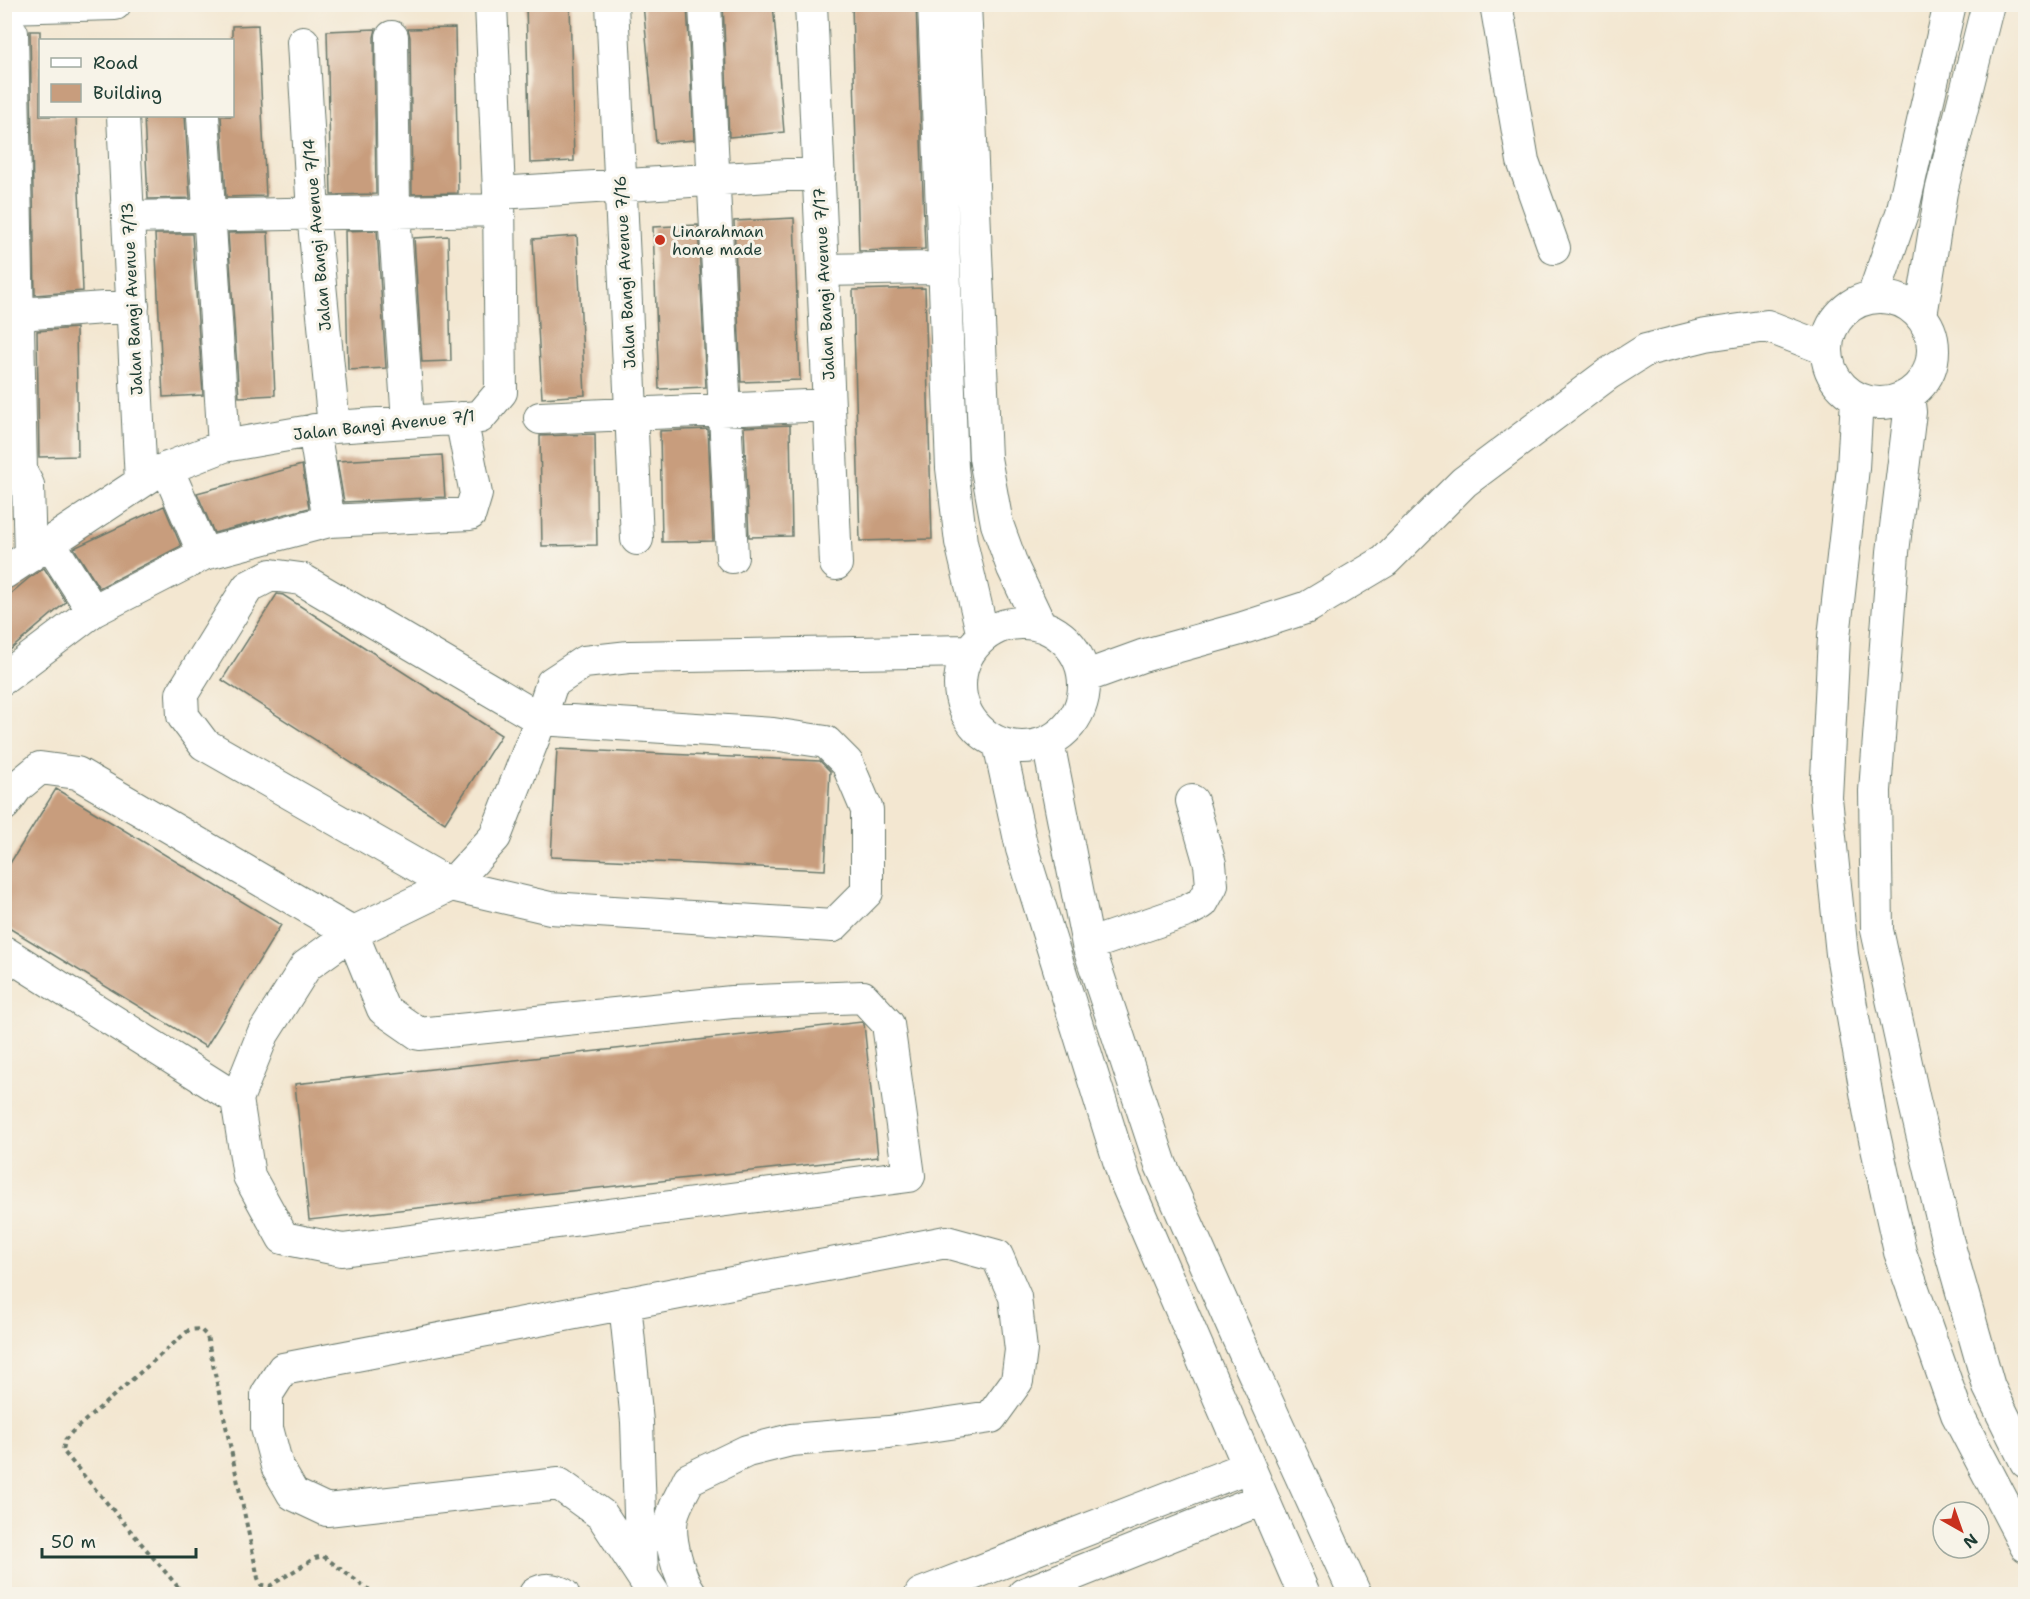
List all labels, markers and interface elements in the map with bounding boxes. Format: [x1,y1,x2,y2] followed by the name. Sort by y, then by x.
[39,39,234,117] legend
[93,51,138,75] text: Road
[93,81,162,105] text: Building
[298,138,336,332] street label: Jalan Bangi Avenue 7/14
[609,175,641,369] street label: Jalan Bangi Avenue 7/16
[808,187,840,381] street label: Jalan Bangi Avenue 7/17
[116,202,148,396] street label: Jalan Bangi Avenue 7/13
[672,221,764,260] place label: Linarahman home made
[653,233,667,247] marker: Linarahman home made
[292,405,476,445] street label: Jalan Bangi Avenue 7/1
[1931,1500,1991,1560] north arrow
[42,1521,196,1559] scale bar
[1959,1529,1982,1553] text: N
[51,1530,96,1554] text: 50 m

